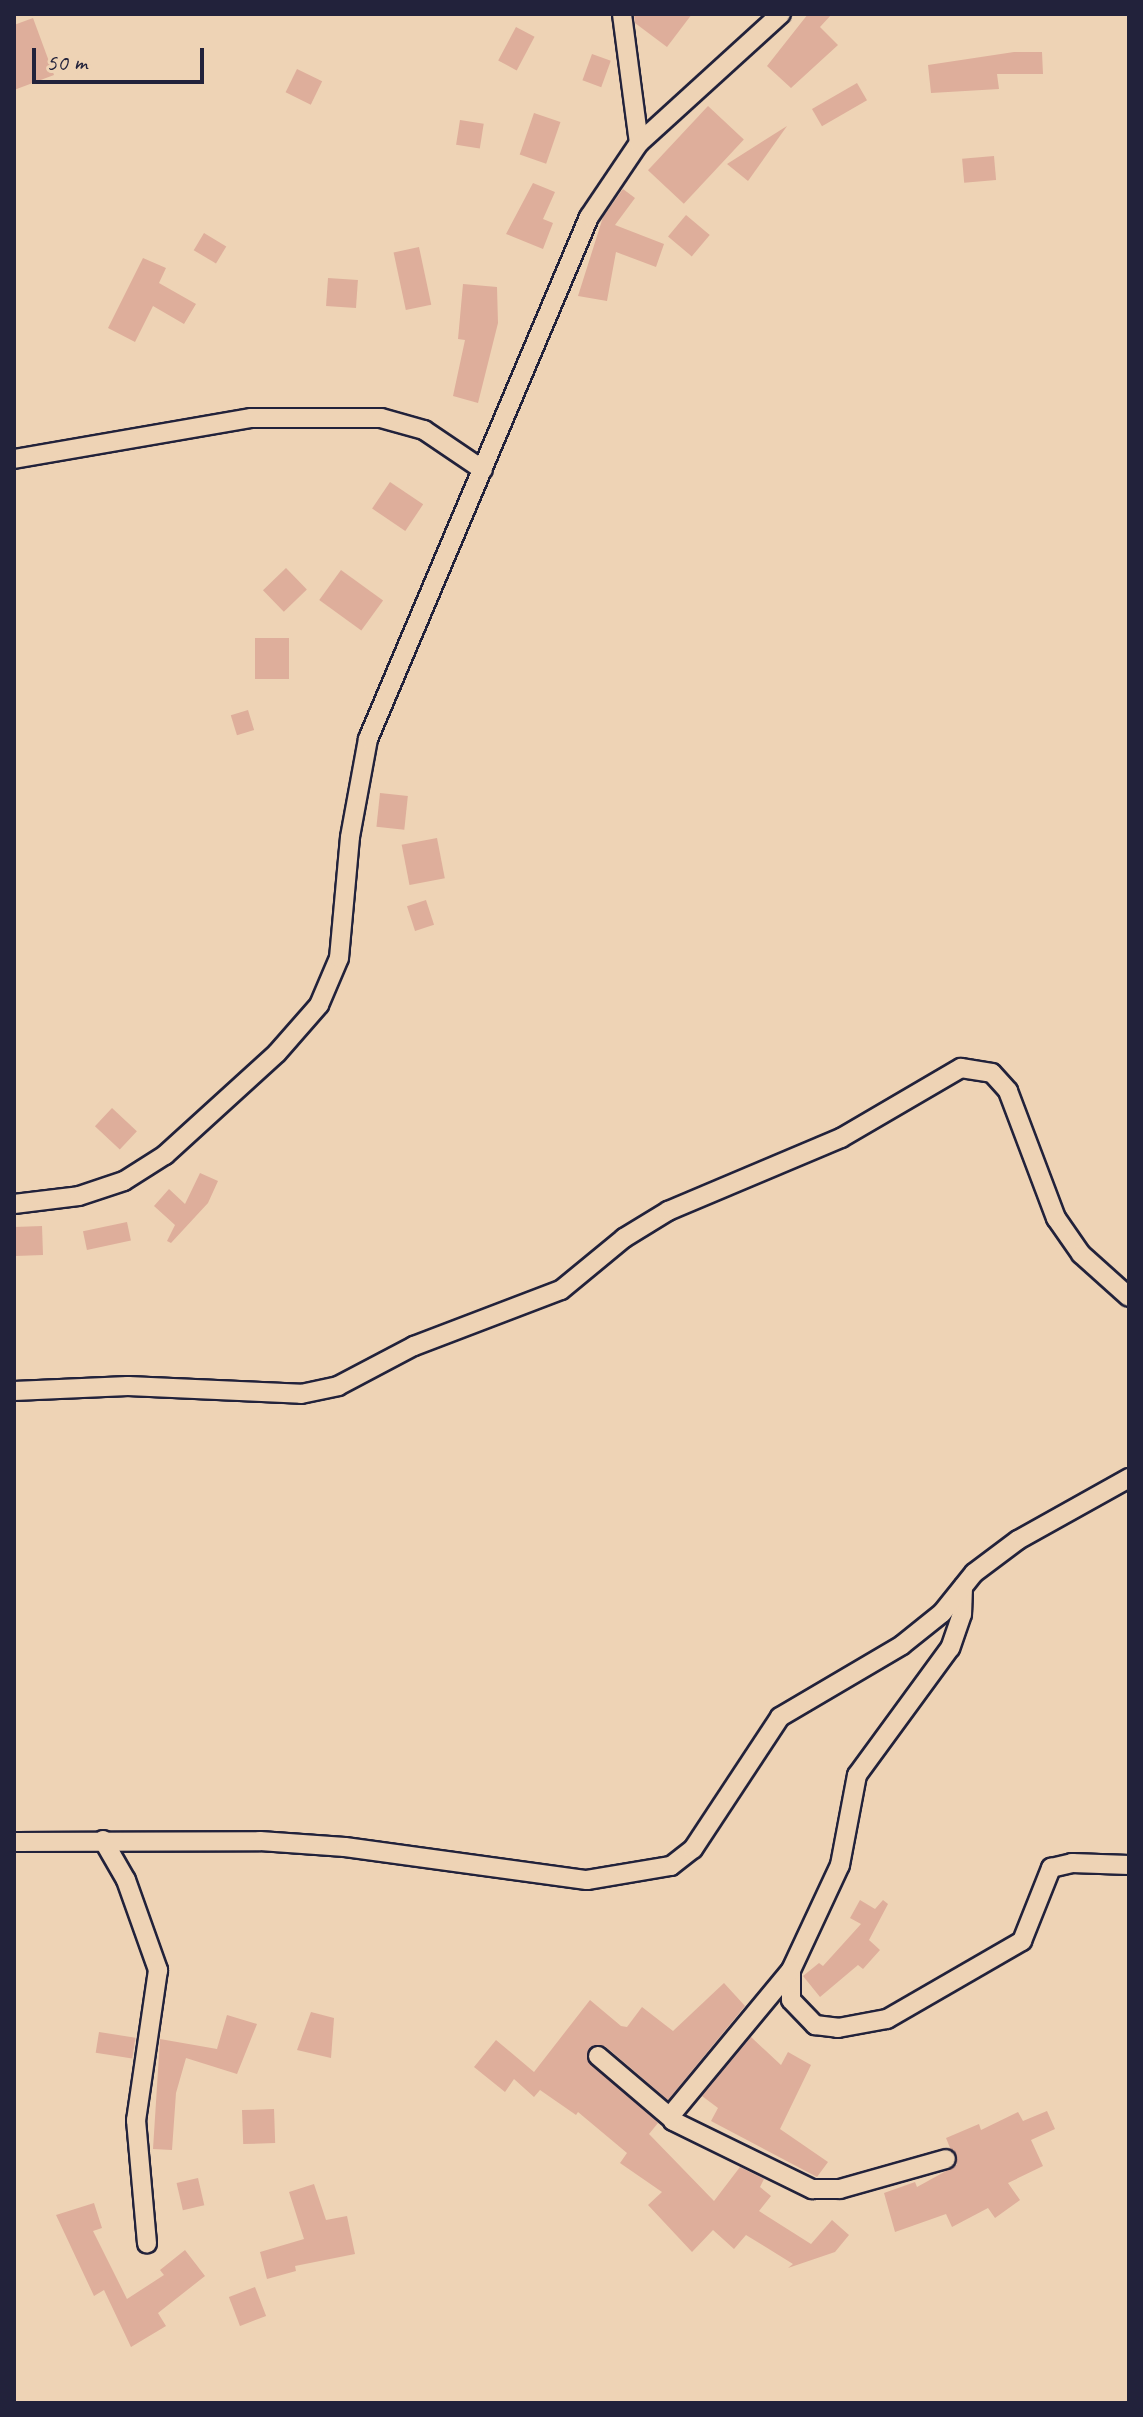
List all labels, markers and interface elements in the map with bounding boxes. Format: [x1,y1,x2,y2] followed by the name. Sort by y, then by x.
[36,32,208,82] scale bar
[46,47,87,77] text: 50 m

